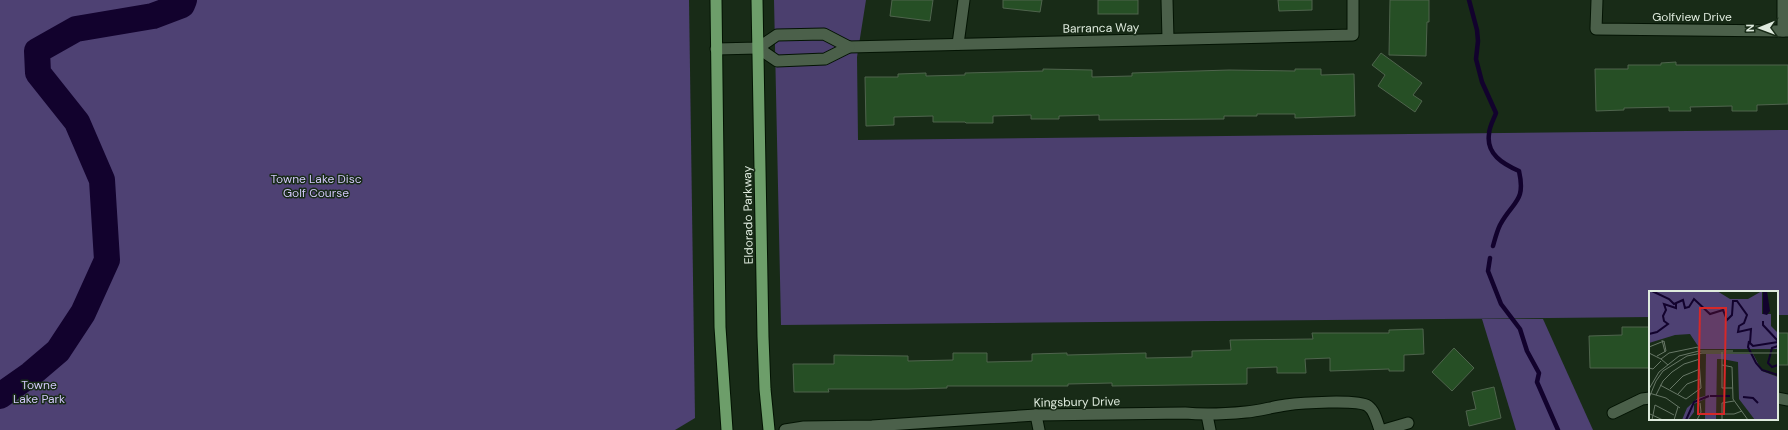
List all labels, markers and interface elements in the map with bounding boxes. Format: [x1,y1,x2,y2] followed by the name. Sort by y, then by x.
[1740,8,1780,48] north arrow
[1652,9,1732,25] street label: Golfview Drive
[1063,19,1140,37] street label: Barranca Way
[1743,24,1757,32] text: N
[739,165,757,264] street label: Eldorado Parkway
[270,171,362,201] park label: Towne Lake Disc Golf Course
[1649,291,1778,420] inset map
[13,377,65,407] park label: Towne Lake Park
[1034,393,1121,411] street label: Kingsbury Drive

